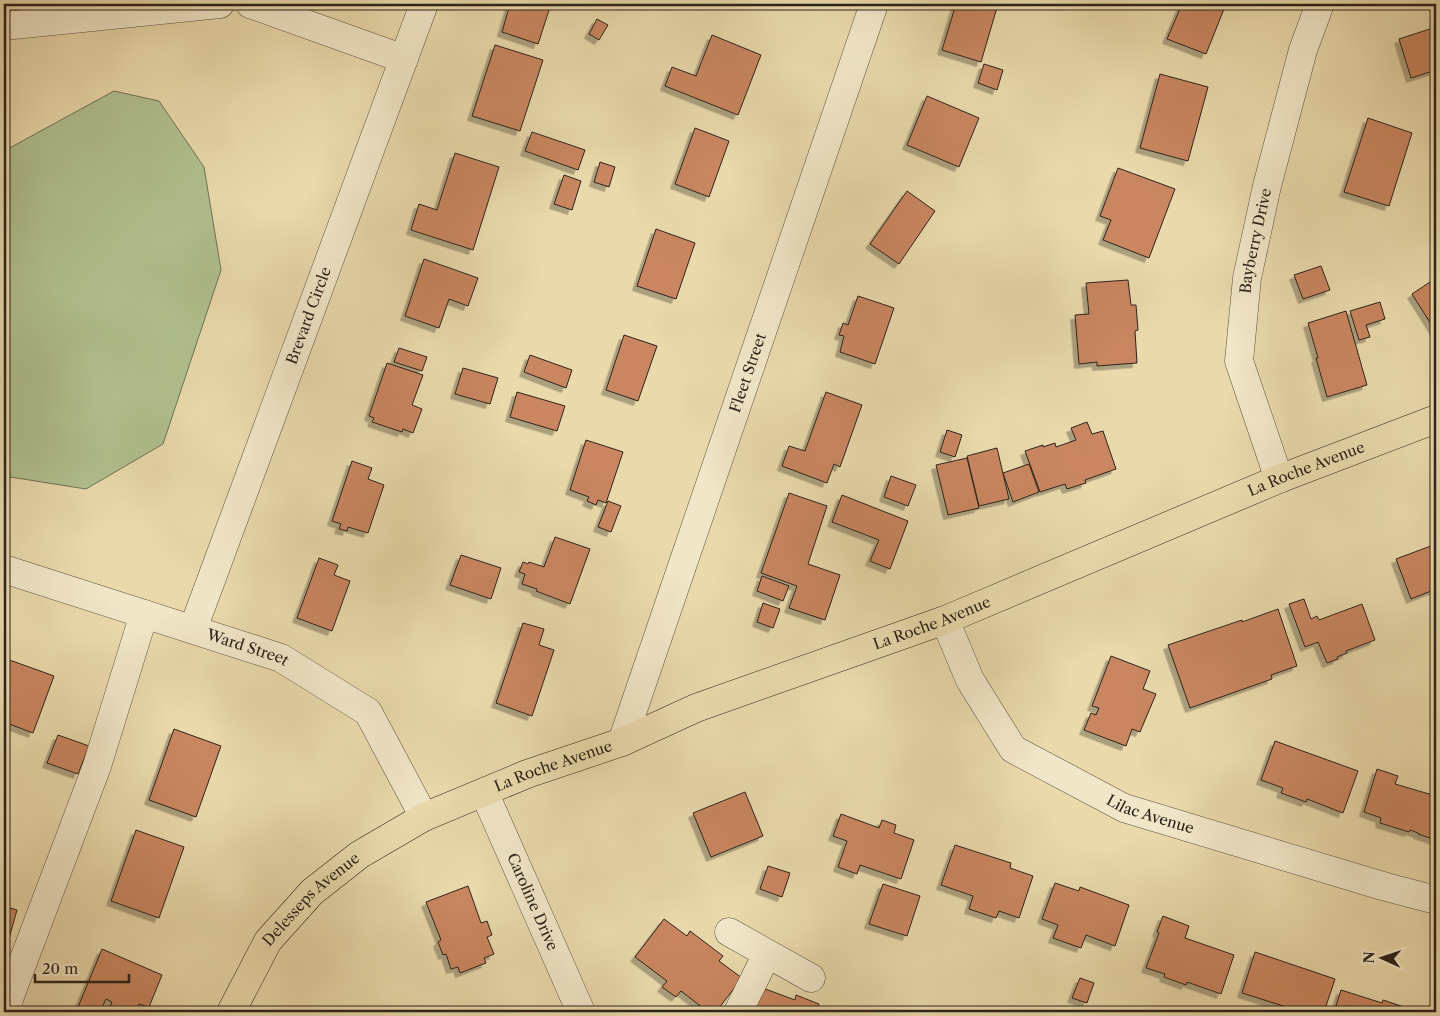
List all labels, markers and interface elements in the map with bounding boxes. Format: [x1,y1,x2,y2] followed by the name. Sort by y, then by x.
[1236,186,1275,294] street label: Bayberry Drive
[282,264,335,367] street label: Brevard Circle
[725,330,770,415] street label: Fleet Street
[1245,437,1367,500] street label: La Roche Avenue
[871,592,993,654] street label: La Roche Avenue
[204,625,293,670] street label: Ward Street
[491,736,615,796] street label: La Roche Avenue
[1103,790,1196,838] street label: Lilac Avenue
[258,848,363,950] street label: Delesseps Avenue
[503,850,563,953] street label: Caroline Drive
[1358,934,1408,984] north arrow
[35,951,129,983] scale bar
[1360,951,1378,964] text: N
[42,959,78,978] text: 20 m

